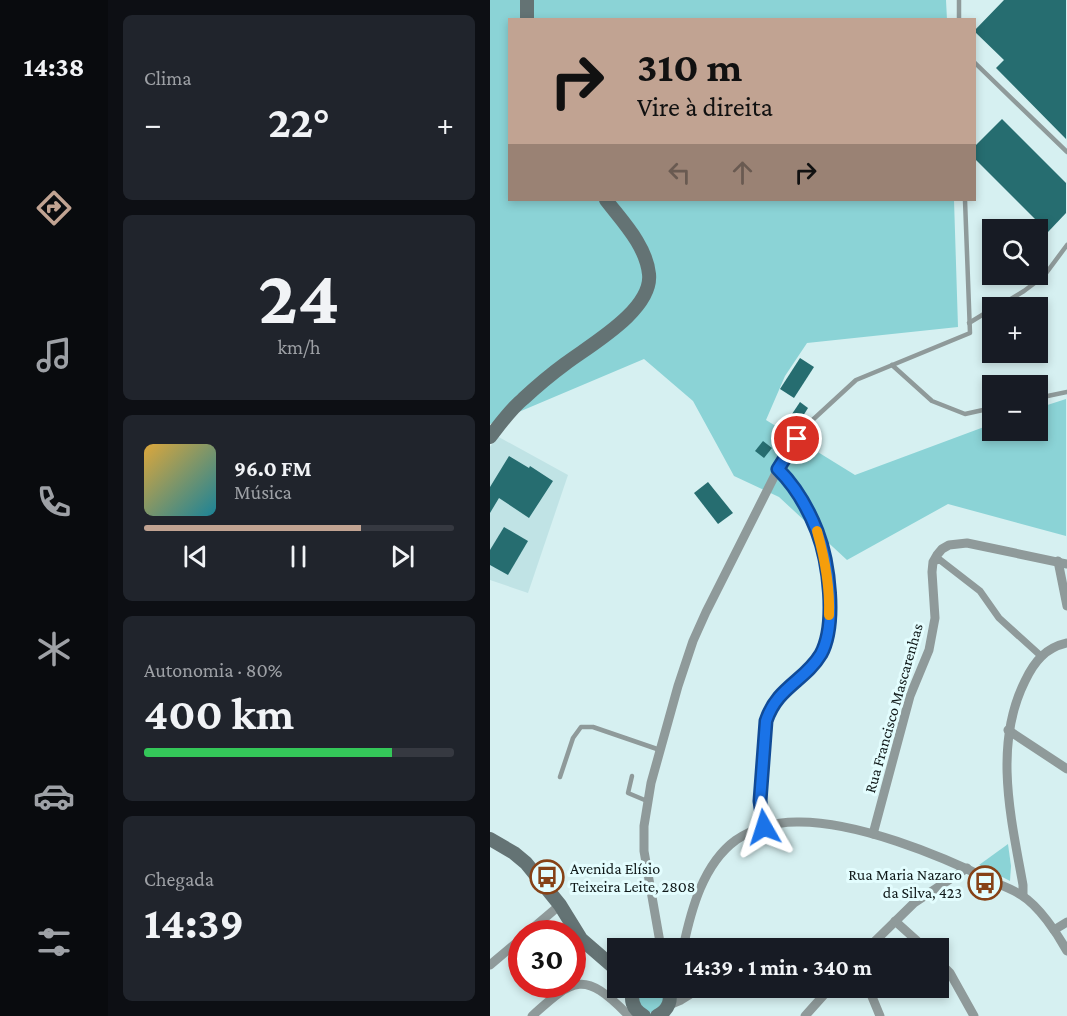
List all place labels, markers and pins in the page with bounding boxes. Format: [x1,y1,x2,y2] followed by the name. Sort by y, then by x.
[771,413,822,464] pin
[529,859,565,895] bus stop icon: Avenida Elísio Teixeira Leite, 2808
[570,860,695,895] place label: Avenida Elísio Teixeira Leite, 2808
[967,865,1003,901] bus stop icon: Rua Maria Nazaro da Silva, 423
[848,866,962,901] place label: Rua Maria Nazaro da Silva, 423

